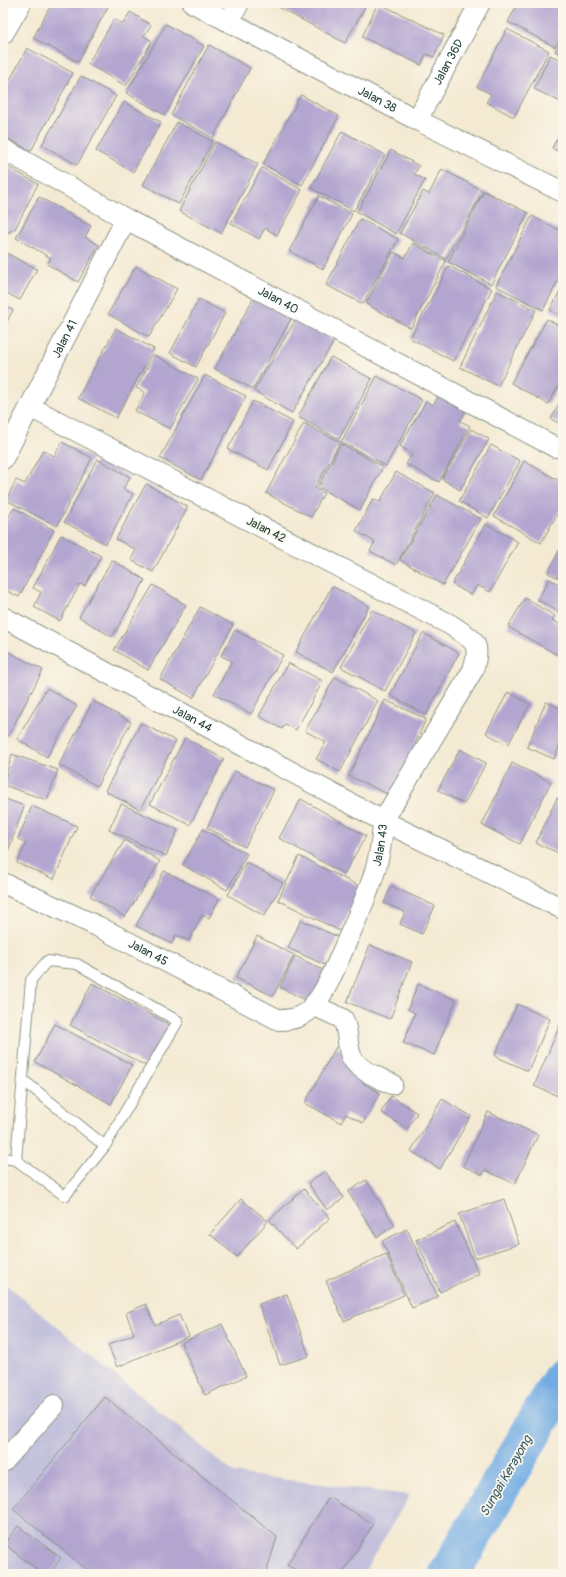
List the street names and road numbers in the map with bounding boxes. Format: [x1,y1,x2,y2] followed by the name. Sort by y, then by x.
[430,36,467,87] street label: Jalan 36D
[355,83,399,116] street label: Jalan 38
[255,283,301,317] street label: Jalan 40
[49,317,80,360] street label: Jalan 41
[244,514,289,546] street label: Jalan 42
[170,702,215,735] street label: Jalan 44
[369,823,390,868] street label: Jalan 43
[126,936,170,969] street label: Jalan 45

